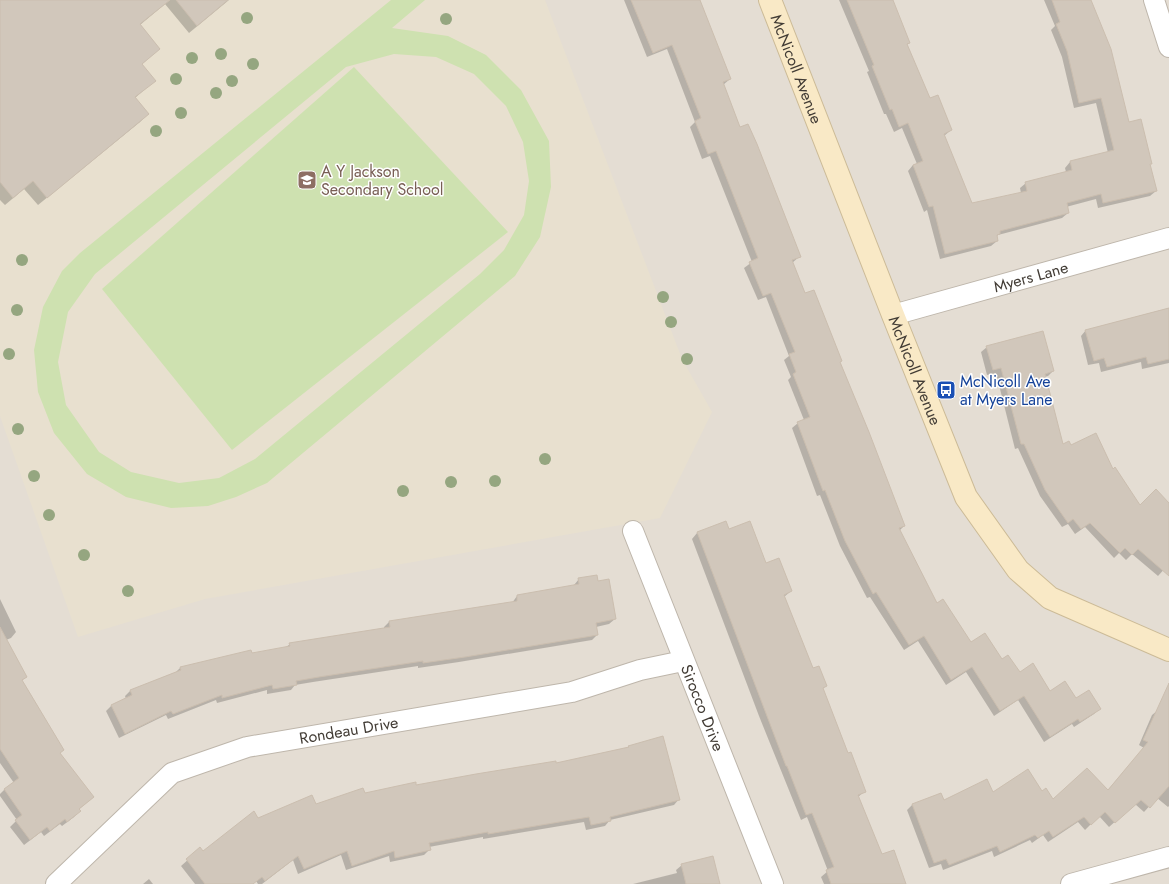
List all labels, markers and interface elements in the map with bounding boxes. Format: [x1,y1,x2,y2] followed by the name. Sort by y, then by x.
[765,11,828,127] street label: McNicoll Avenue
[321,160,443,201] place label: A Y Jackson Secondary School
[296,169,318,191] school or university icon: A Y Jackson Secondary School
[991,256,1071,298] street label: Myers Lane
[883,313,947,429] street label: McNicoll Avenue
[960,370,1053,411] place label: McNicoll Ave at Myers Lane
[935,379,957,401] bus stop icon: McNicoll Ave at Myers Lane
[675,661,730,755] street label: Sirocco Drive
[297,711,400,750] street label: Rondeau Drive

